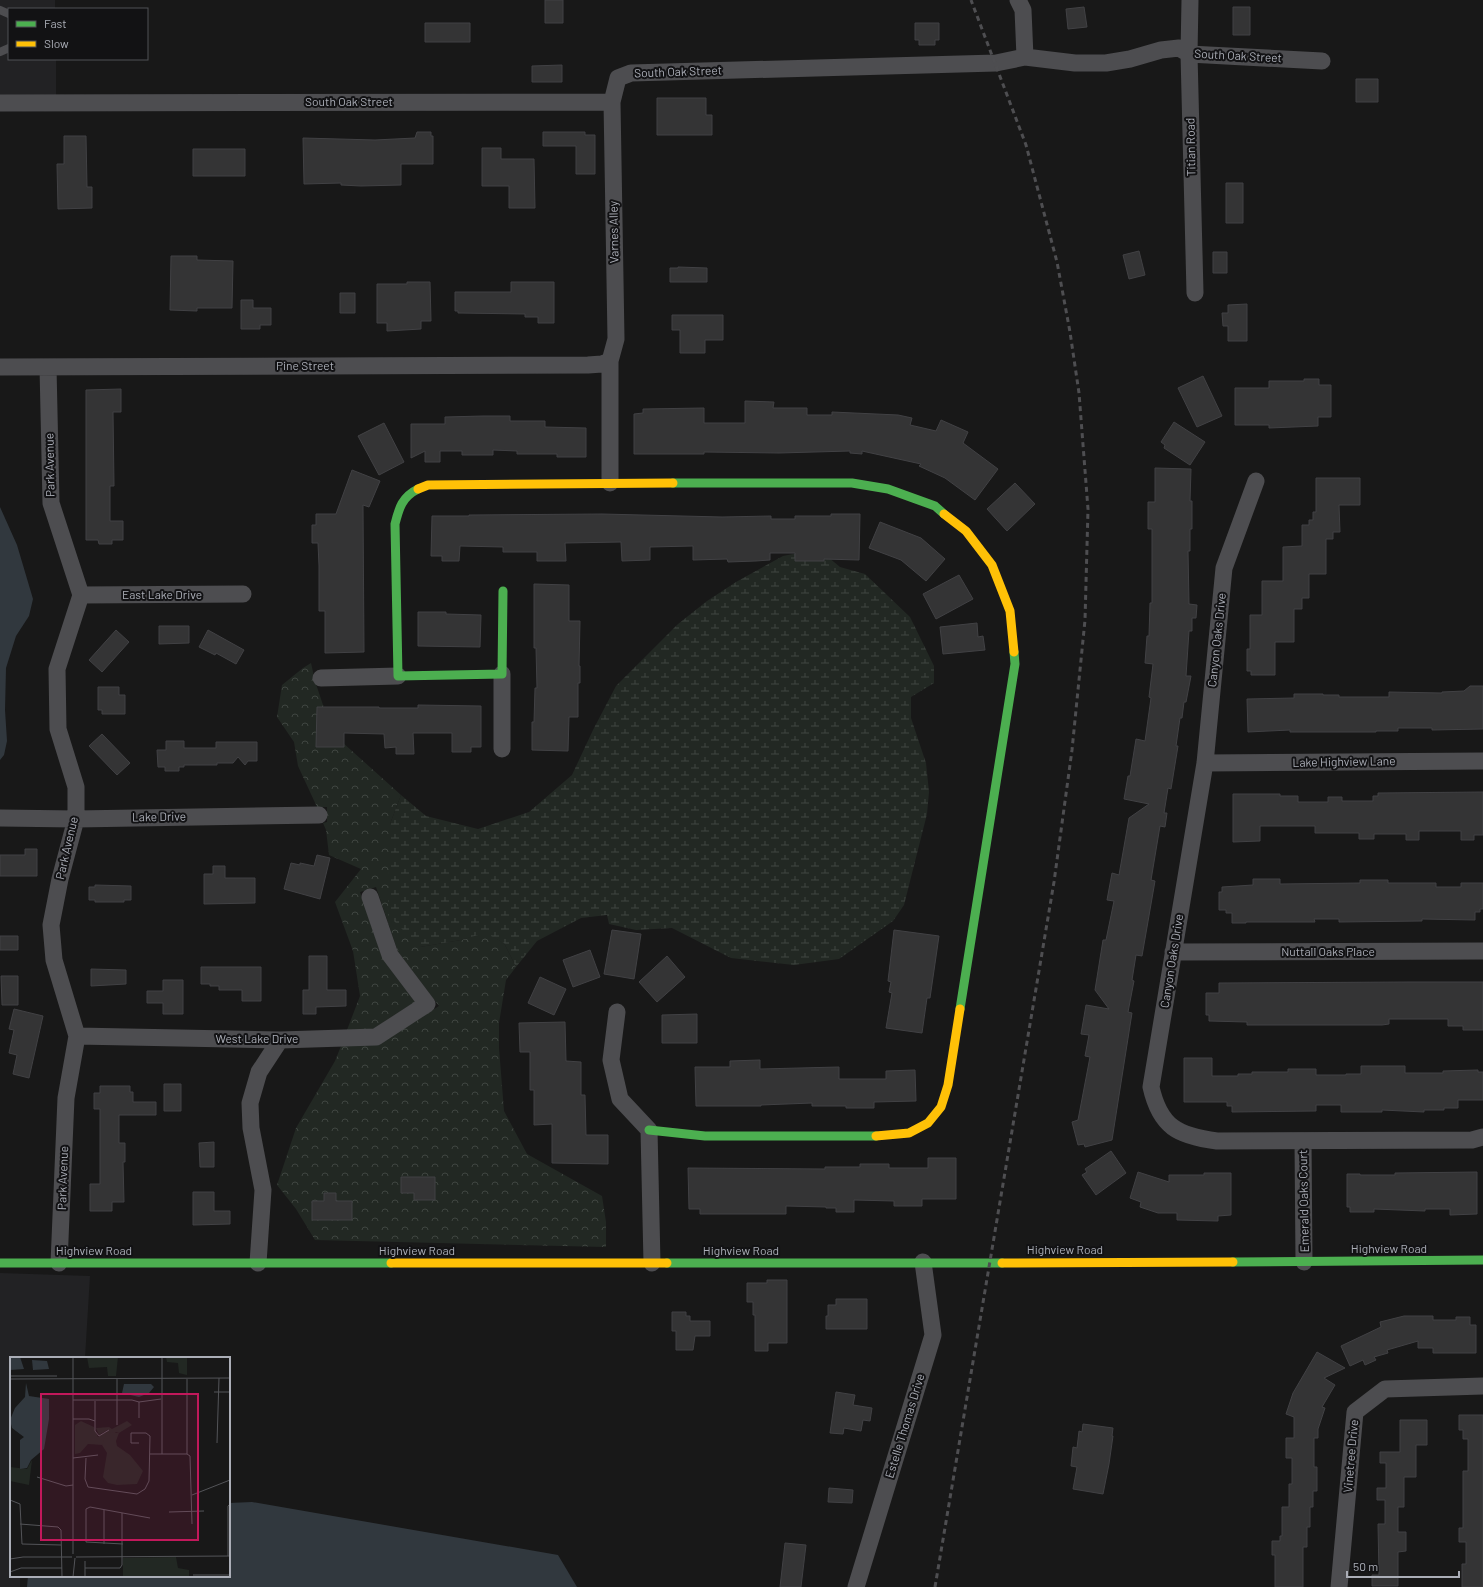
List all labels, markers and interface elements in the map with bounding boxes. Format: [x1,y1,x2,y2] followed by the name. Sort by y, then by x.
[8,8,148,60] legend
[44,16,67,30] text: Fast
[44,36,69,50] text: Slow
[1194,46,1282,64] street label: South Oak Street
[634,62,722,80] street label: South Oak Street
[305,94,393,108] street label: South Oak Street
[1182,118,1198,176] street label: Titian Road
[605,200,621,263] street label: Varnes Alley
[276,358,334,372] street label: Pine Street
[41,433,57,497] street label: Park Avenue
[122,587,202,601] street label: East Lake Drive
[1204,592,1228,688] street label: Canyon Oaks Drive
[1292,753,1396,769] street label: Lake Highview Lane
[132,809,186,823] street label: Lake Drive
[52,815,80,881] street label: Park Avenue
[1157,913,1185,1009] street label: Canyon Oaks Drive
[1281,944,1375,958] street label: Nuttall Oaks Place
[215,1031,299,1045] street label: West Lake Drive
[54,1146,70,1210] street label: Park Avenue
[1295,1150,1311,1252] street label: Emerald Oaks Court
[1351,1241,1427,1255] street label: Highview Road
[1027,1242,1103,1256] street label: Highview Road
[56,1243,132,1257] street label: Highview Road
[379,1243,455,1257] street label: Highview Road
[703,1243,779,1257] street label: Highview Road
[10,1357,230,1577] inset map
[881,1372,927,1480] street label: Estelle Thomas Drive
[1340,1419,1360,1493] street label: Vinetree Drive
[1347,1553,1459,1579] scale bar
[1353,1559,1378,1573] text: 50 m

